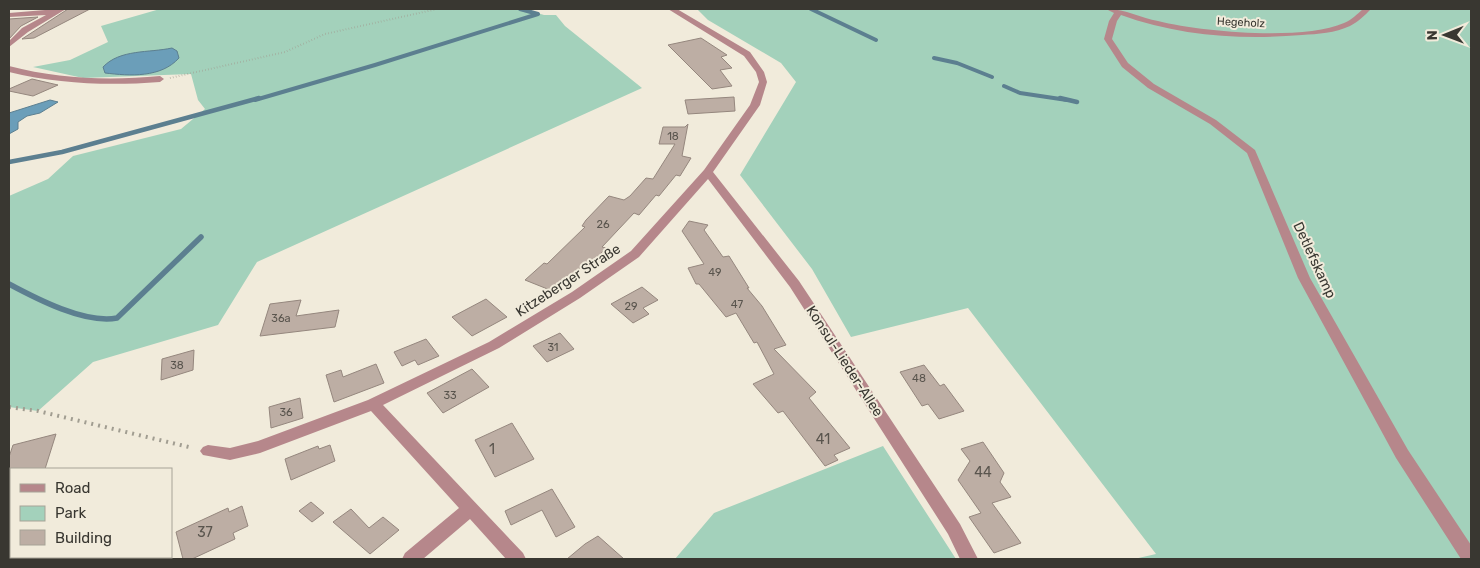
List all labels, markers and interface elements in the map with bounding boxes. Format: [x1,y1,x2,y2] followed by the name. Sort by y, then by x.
[1420,10,1470,60] north arrow
[1217,15,1266,30] street label: Hegeholz
[1424,30,1441,40] text: N
[667,130,679,143] house number: 18
[596,218,610,231] house number: 26
[1289,219,1340,301] street label: Detlefskamp
[513,240,624,321] street label: Kitzeberger Straße
[708,266,722,279] house number: 49
[731,298,743,311] house number: 47
[625,300,637,313] house number: 29
[802,303,887,420] street label: Konsul-Lieder-Allee
[271,312,291,325] house number: 36a
[547,341,559,354] house number: 31
[170,359,184,372] house number: 38
[912,372,926,385] house number: 48
[443,389,457,402] house number: 33
[279,406,293,419] house number: 36
[816,431,830,448] house number: 41
[489,441,495,458] house number: 1
[974,464,992,481] house number: 44
[10,468,172,558] legend
[55,479,91,497] text: Road
[55,504,86,522] text: Park
[197,524,213,541] house number: 37
[55,529,112,547] text: Building

